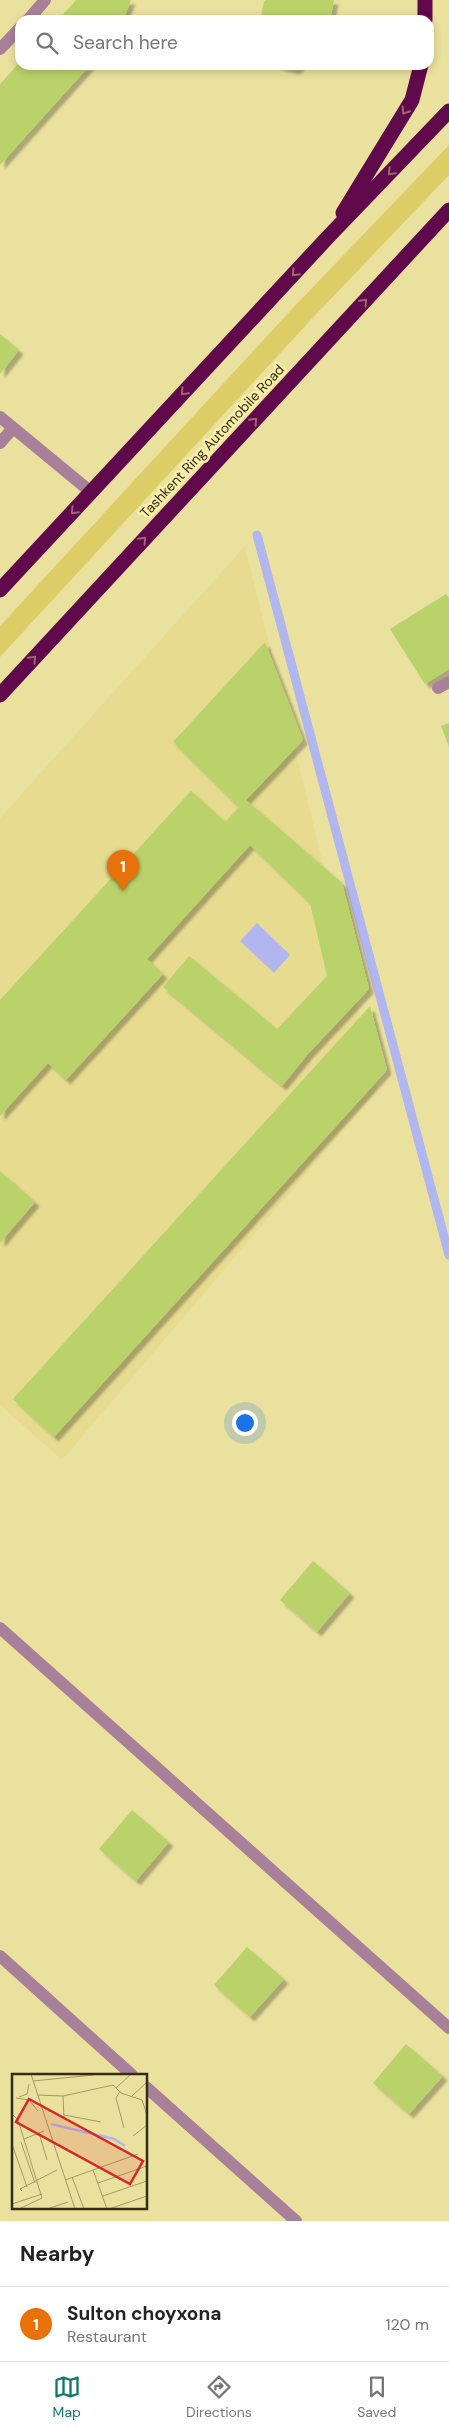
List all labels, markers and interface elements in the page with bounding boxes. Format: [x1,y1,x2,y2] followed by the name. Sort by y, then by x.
[15,15,434,70] search box
[33,29,61,57] icon: search
[73,30,178,55] text: Search here
[402,105,412,114] one-way arrow
[388,166,397,175] one-way arrow
[292,267,301,276] one-way arrow
[358,298,367,307] one-way arrow
[136,360,288,522] street label: Tashkent Ring Automobile Road
[181,386,190,395] one-way arrow
[248,417,257,426] one-way arrow
[71,505,80,514] one-way arrow
[137,536,146,545] one-way arrow
[27,656,36,665] one-way arrow
[107,850,139,891] pin: 1
[232,1410,258,1436] your location
[12,2074,148,2208] inset map
[20,2240,94,2268] text: Nearby
[67,2301,221,2326] text: Sulton choyxona
[33,2314,39,2335] text: 1
[385,2314,429,2335] text: 120 m
[67,2326,147,2347] text: Restaurant
[53,2373,81,2421] tab: Map
[186,2373,252,2421] tab: Directions
[357,2373,396,2421] tab: Saved

